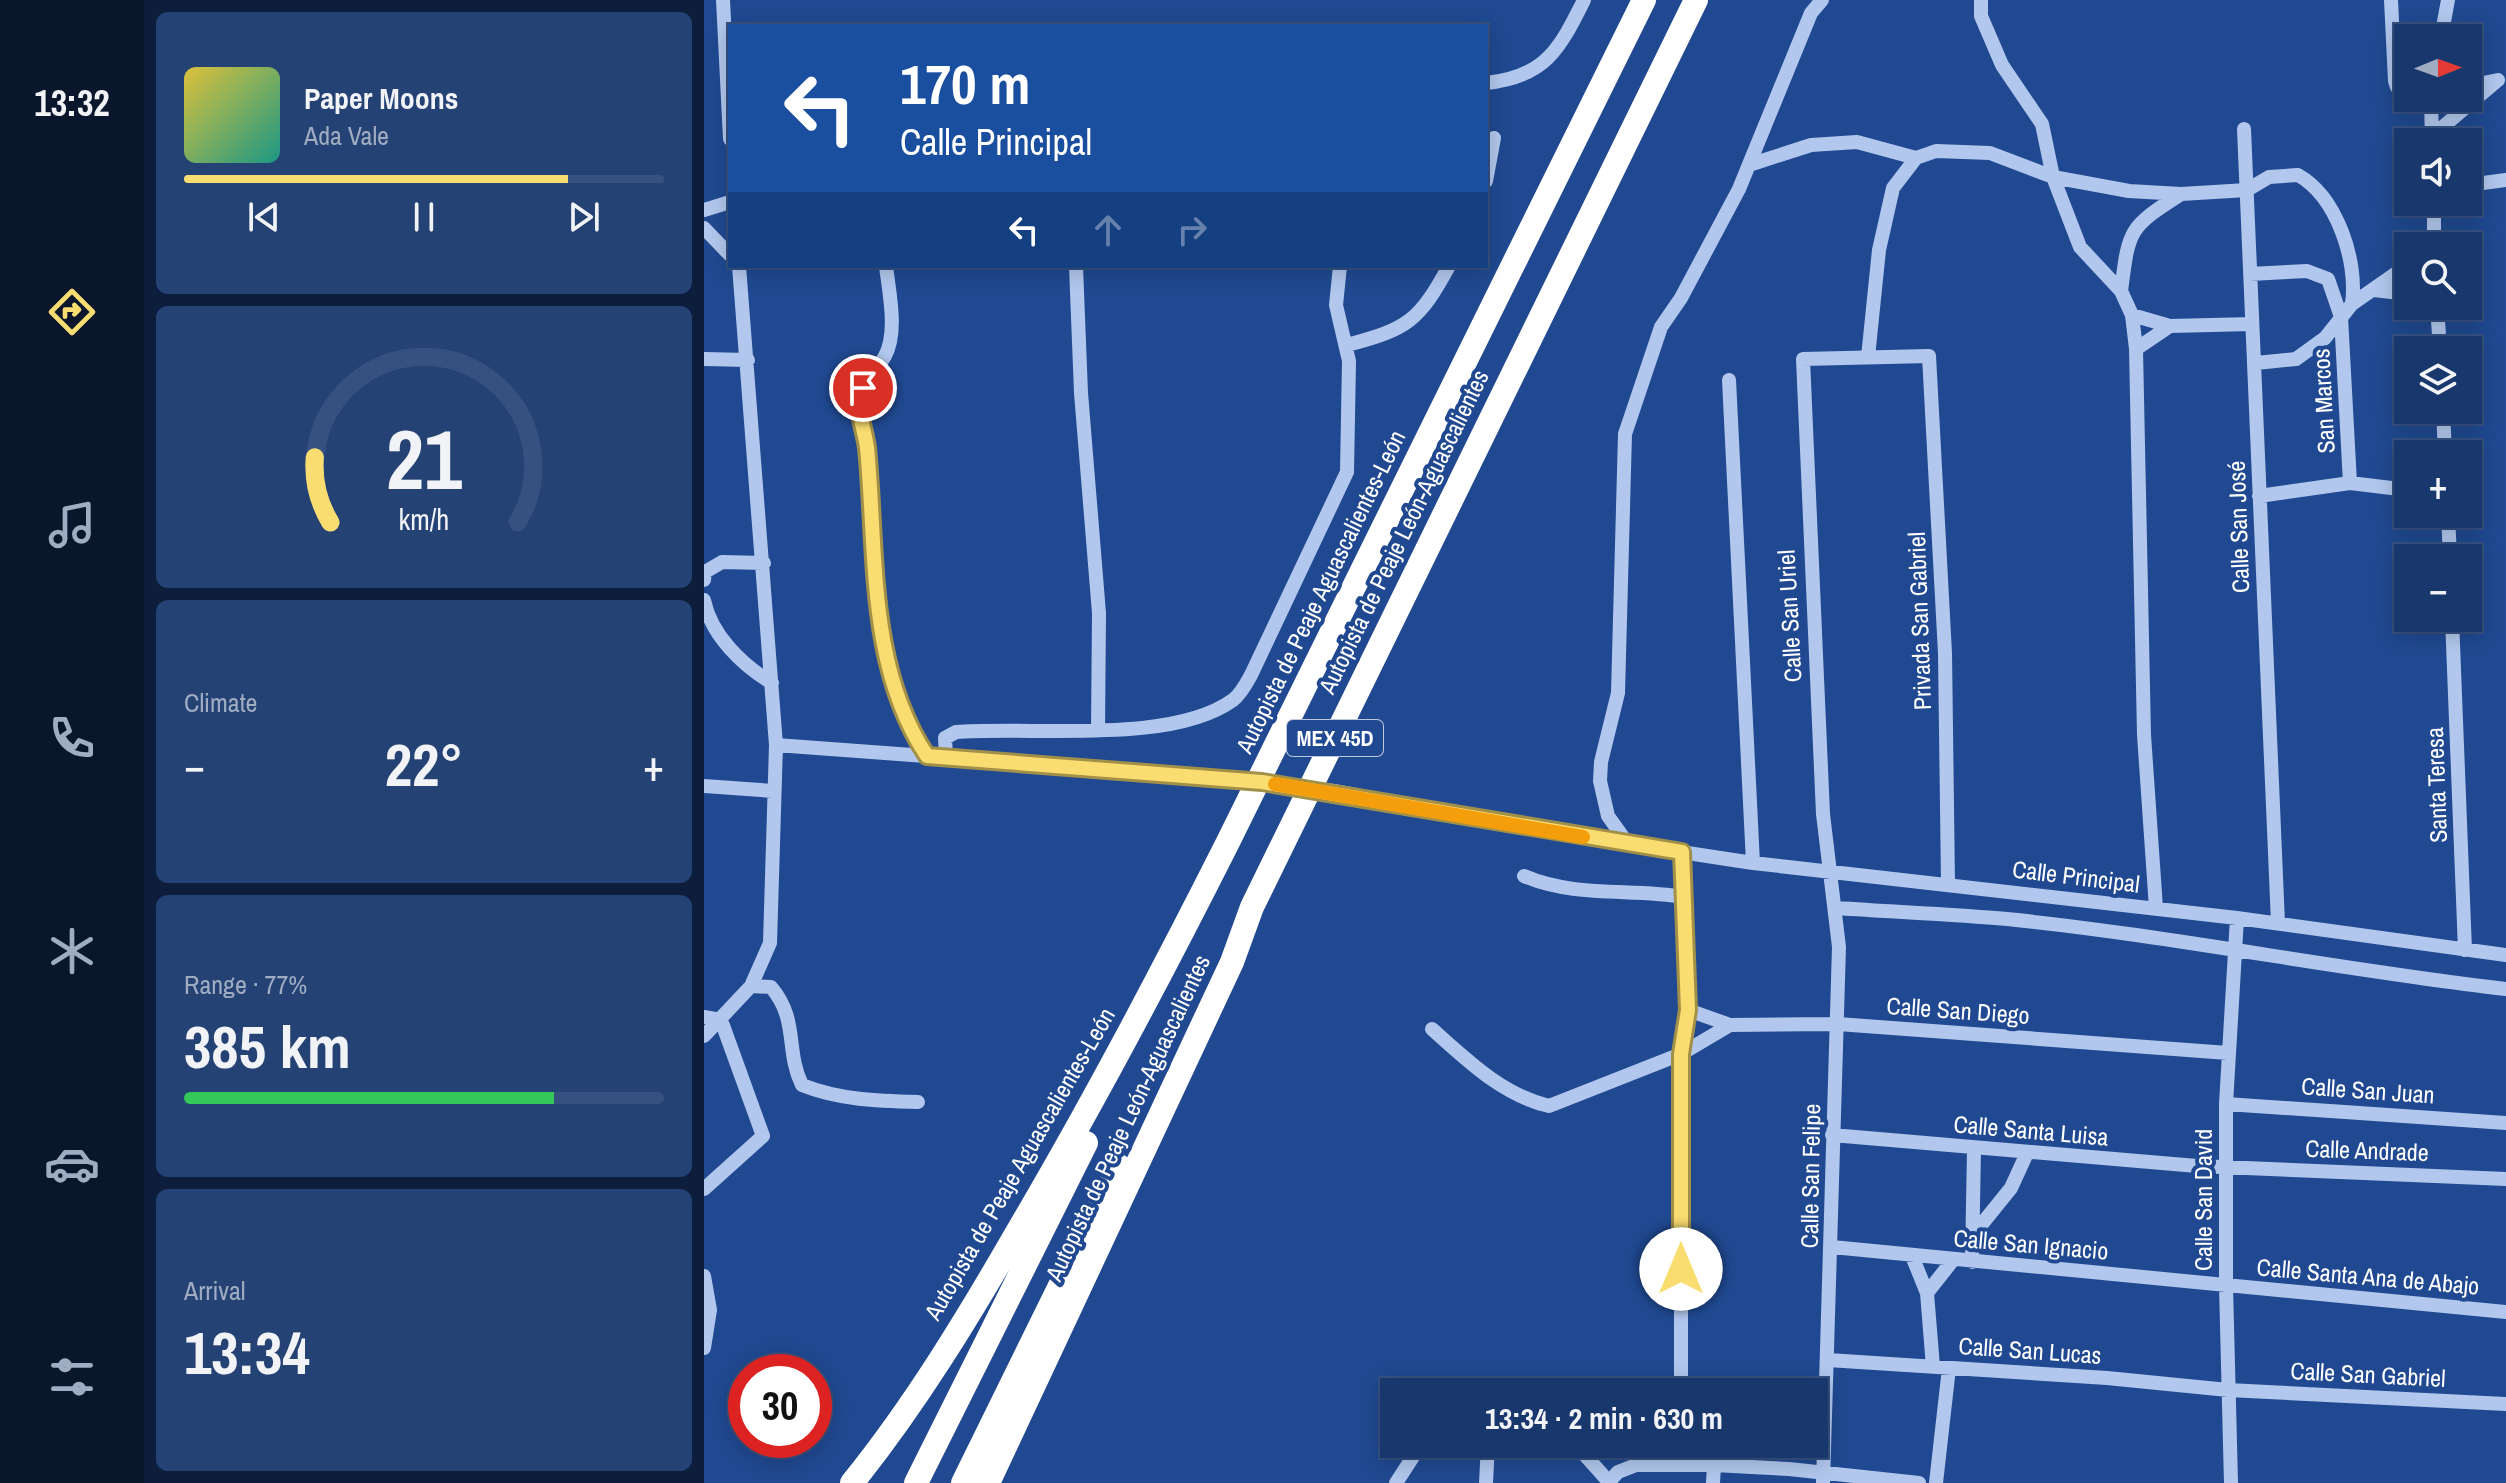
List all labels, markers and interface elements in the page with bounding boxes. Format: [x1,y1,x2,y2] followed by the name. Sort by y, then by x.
[2394,24,2482,112] north arrow
[2394,24,2482,632] map controls
[900,46,1030,121] text: 170 m
[768,56,872,160] icon: left
[304,78,458,118] text: Paper Moons
[34,79,110,127] text: 13:32
[304,118,389,153] text: Ada Vale
[900,118,1092,166] text: Calle Principal
[2394,128,2482,216] button: sound
[242,195,286,239] icon: previous
[402,195,446,239] icon: pause
[562,195,606,239] icon: next
[1002,208,1046,252] icon: left
[1086,208,1130,252] icon: ahead
[1170,208,1214,252] icon: right
[2394,232,2482,320] button: search
[44,284,100,340] icon: directions
[2394,336,2482,424] button: layers
[2304,348,2342,454] street label: San Marcos
[829,354,897,422] pin
[1310,364,1496,700] street label: Autopista de Peaje León-Aguascalientes
[841,366,885,410] icon: arrive
[386,403,462,515] text: 21
[1227,425,1412,759] street label: Autopista de Peaje Aguascalientes-León
[2394,440,2482,528] button: +
[2220,460,2256,594] street label: Calle San José
[44,497,100,553] icon: music
[399,500,449,539] text: km/h
[1900,531,1938,711] street label: Privada San Gabriel
[2394,544,2482,632] button: −
[1770,549,1808,683] street label: Calle San Uriel
[184,685,257,720] text: Climate
[44,710,100,766] icon: phone
[1287,720,1383,756] road number: MEX 45D
[385,724,463,805] text: 22°
[2418,727,2454,843] street label: Santa Teresa
[184,735,205,795] text: −
[643,735,664,795] text: +
[2011,852,2142,900] street label: Calle Principal
[44,923,100,979] icon: climate
[1037,949,1217,1287] street label: Autopista de Peaje León-Aguascalientes
[184,967,307,1002] text: Range · 77%
[1885,989,2031,1031] street label: Calle San Diego
[916,1002,1122,1326] street label: Autopista de Peaje Aguascalientes-León
[184,1006,351,1087] text: 385 km
[2300,1069,2436,1111] street label: Calle San Juan
[1793,1103,1827,1249] street label: Calle San Felipe
[1952,1107,2110,1153] street label: Calle Santa Luisa
[2187,1129,2219,1271] street label: Calle San David
[2305,1132,2429,1168] street label: Calle Andrade
[44,1136,100,1192] icon: car
[1952,1221,2110,1267] street label: Calle San Ignacio
[1639,1227,1723,1311] position arrow
[2256,1250,2481,1302] street label: Calle Santa Ana de Abajo
[184,1273,246,1308] text: Arrival
[184,1312,310,1393] text: 13:34
[1957,1329,2103,1371] street label: Calle San Lucas
[44,1349,100,1405] icon: filters
[728,1354,832,1458] speed limit sign: 30
[2290,1354,2446,1394] street label: Calle San Gabriel
[1485,1398,1723,1438] text: 13:34 · 2 min · 630 m

